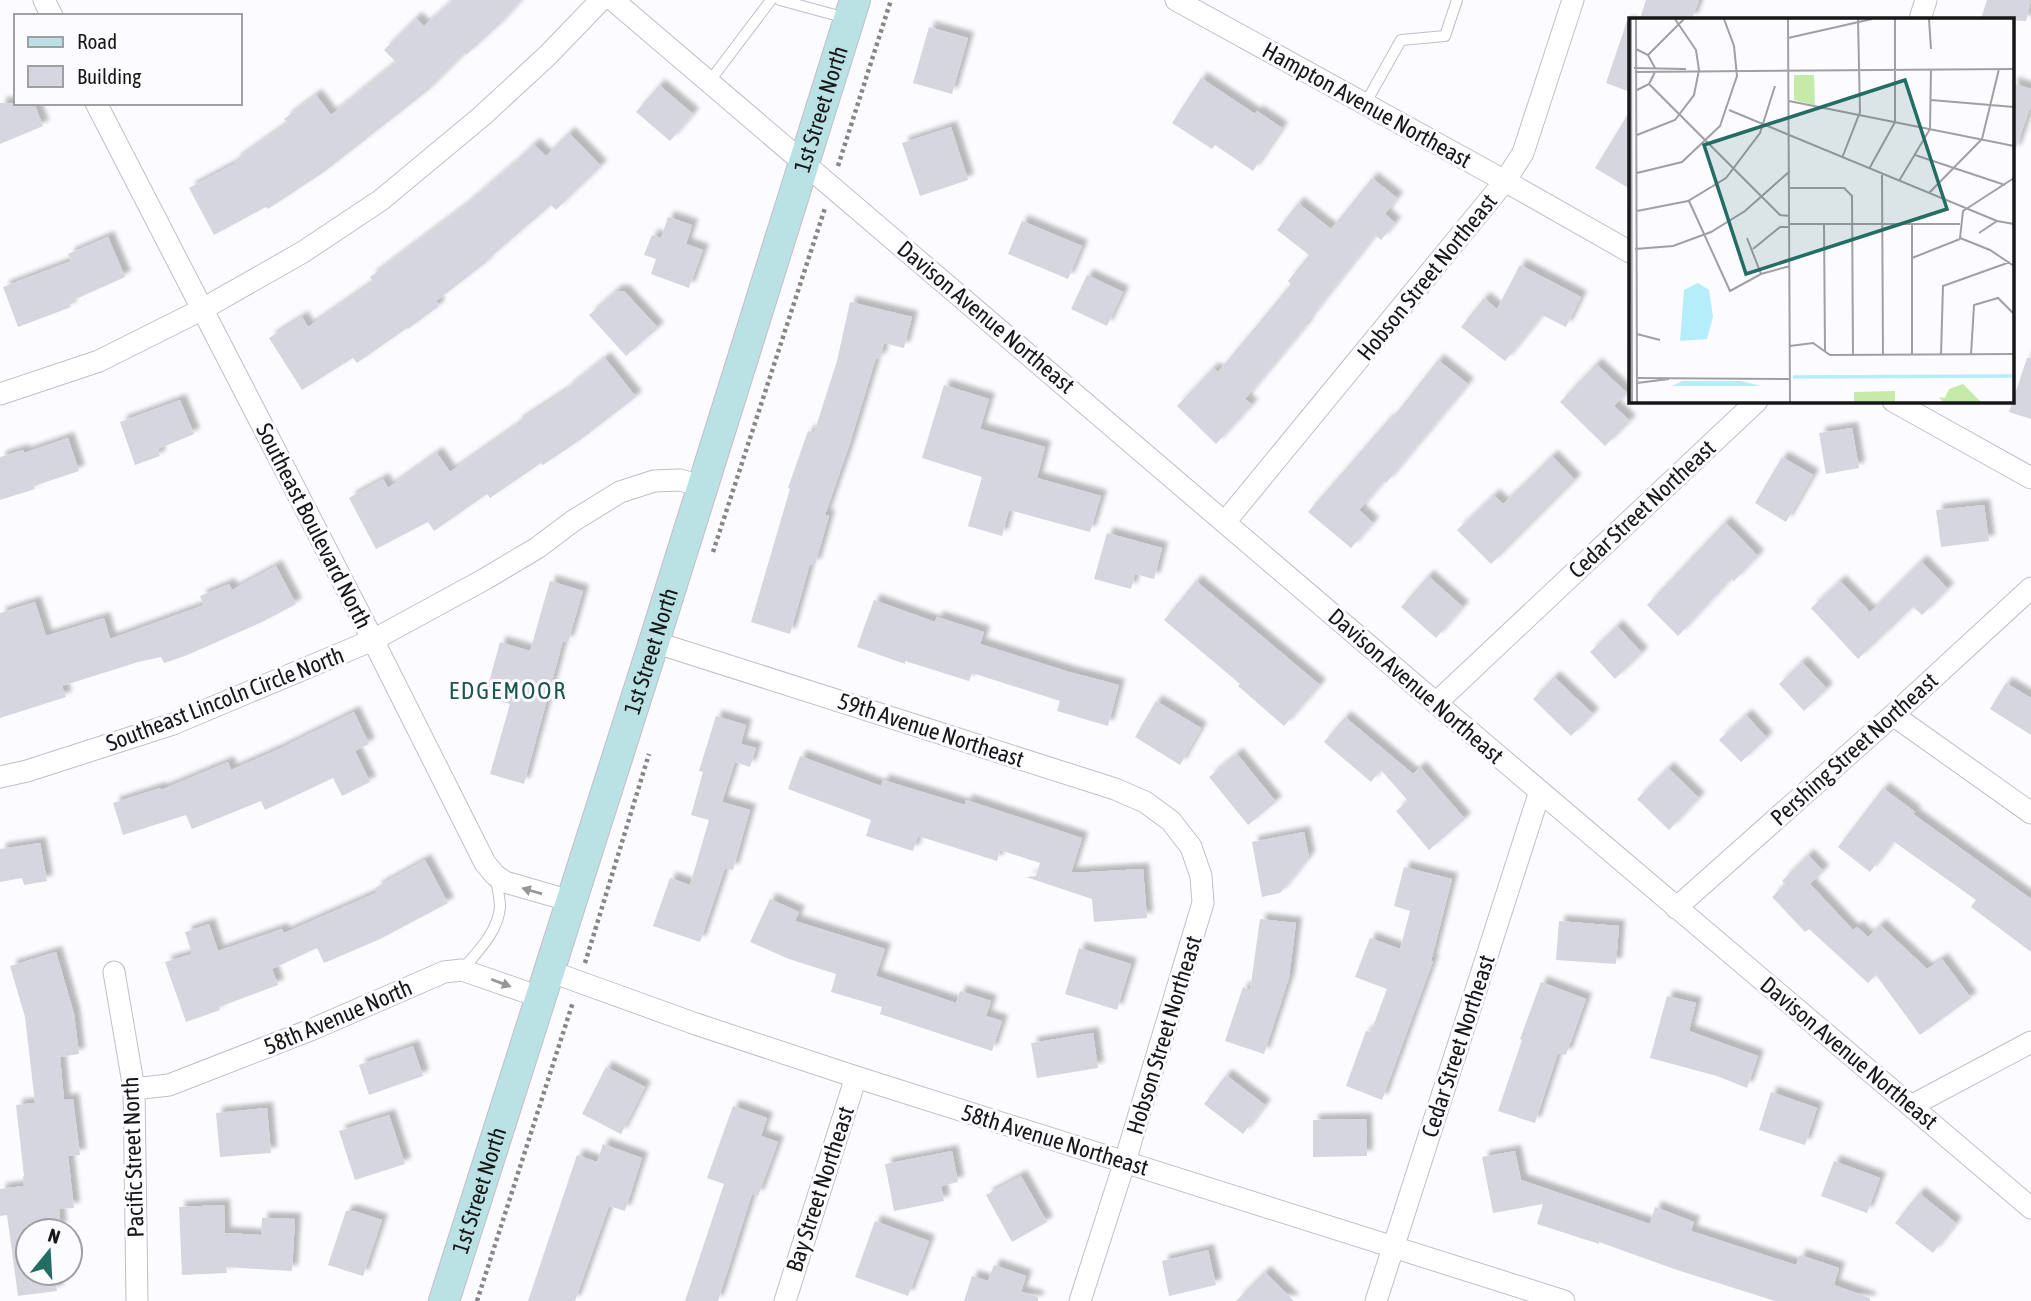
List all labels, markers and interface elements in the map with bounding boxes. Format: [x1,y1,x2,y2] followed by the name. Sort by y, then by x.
[14,14,242,105] legend
[1629,18,2014,402] inset map
[77,29,117,53] text: Road
[1258,37,1476,173] street label: Hampton Avenue Northeast
[789,43,853,176] street label: 1st Street North
[77,64,141,88] text: Building
[1352,189,1502,365] street label: Hobson Street Northeast
[892,235,1080,399] street label: Davison Avenue Northeast
[251,419,377,633] street label: Southeast Boulevard North
[1564,435,1720,583] street label: Cedar Street Northeast
[619,585,683,718] street label: 1st Street North
[1323,603,1509,769] street label: Davison Avenue Northeast
[102,642,348,756] street label: Southeast Lincoln Circle North
[1765,667,1943,831] street label: Pershing Street Northeast
[449,677,567,704] district label: EDGEMOOR
[835,688,1027,772] street label: 59th Avenue Northeast
[521,885,542,895] one-way arrow
[1121,932,1207,1138] street label: Hobson Street Northeast
[1416,951,1500,1141] street label: Cedar Street Northeast
[1755,971,1943,1135] street label: Davison Avenue Northeast
[260,974,416,1060] street label: 58th Avenue North
[491,978,512,989] one-way arrow
[117,1076,149,1238] street label: Pacific Street North
[958,1099,1152,1181] street label: 58th Avenue Northeast
[781,1103,859,1275] street label: Bay Street Northeast
[447,1124,512,1257] street label: 1st Street North
[14,1217,84,1287] north arrow
[46,1224,63,1248] text: N

